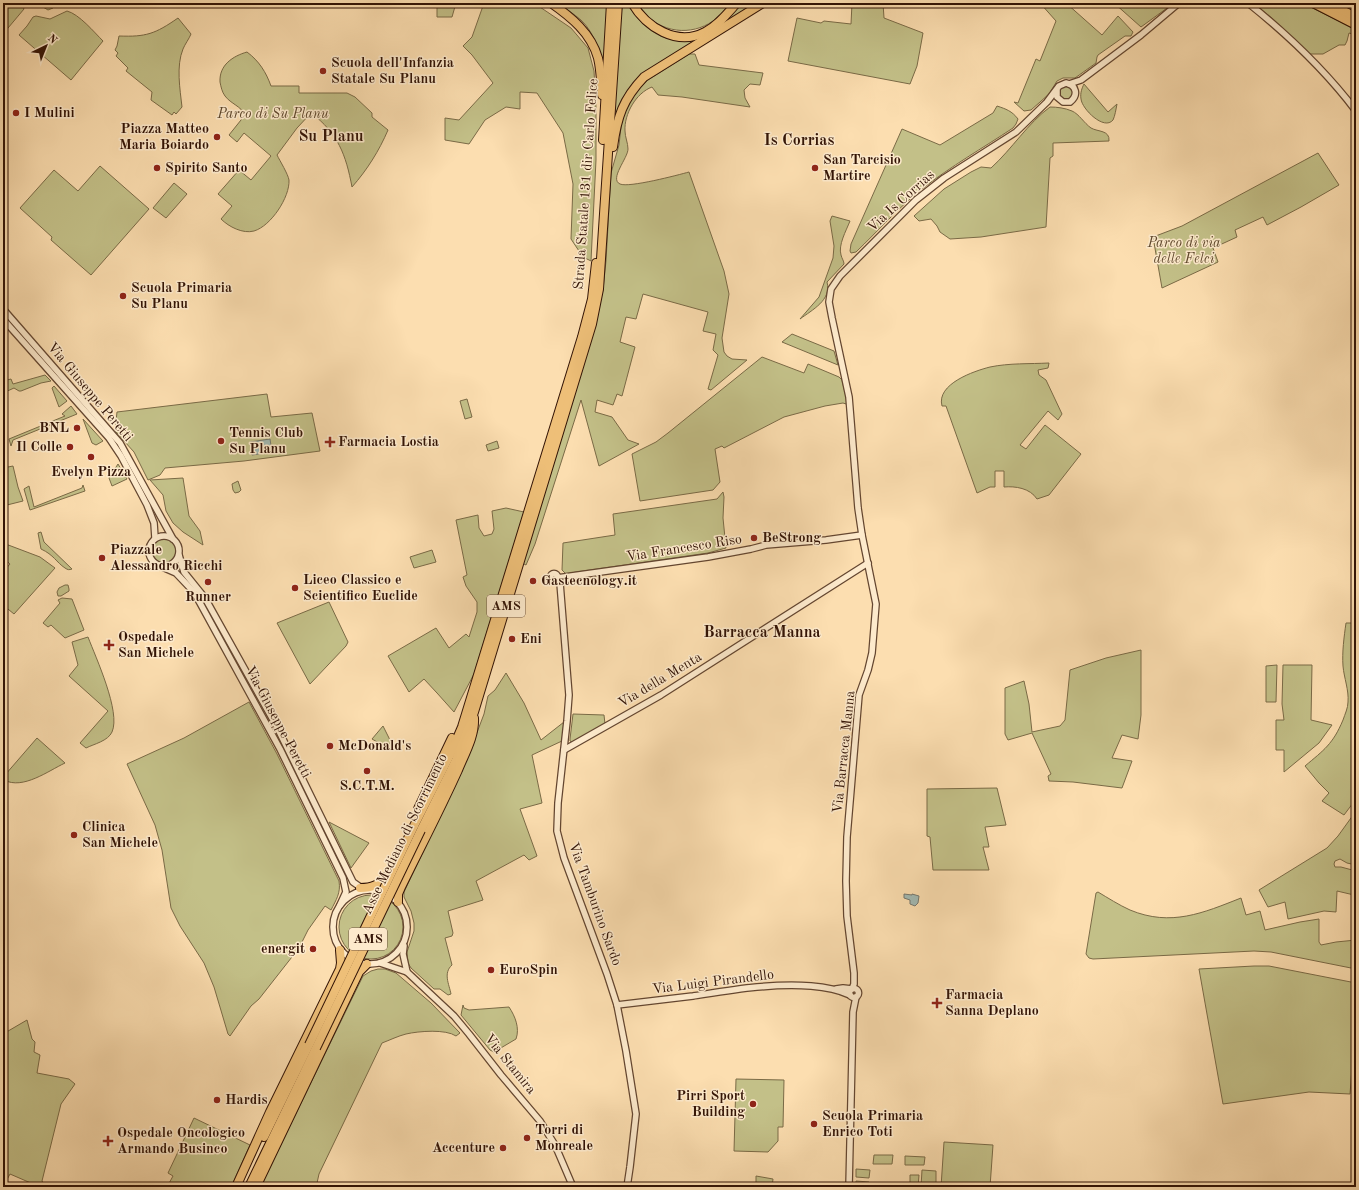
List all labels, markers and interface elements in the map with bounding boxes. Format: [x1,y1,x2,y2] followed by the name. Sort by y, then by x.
[26,26,66,66] north arrow
[45,33,59,47] text: N
[331,56,454,86] place label: Scuola dell'Infanzia Statale Su Planu
[318,66,328,76] marker: Scuola dell'Infanzia Statale Su Planu
[572,78,600,290] street label: Strada Statale 131 dir Carlo Felice
[24,106,75,120] place label: I Mulini
[216,107,329,121] park label: Parco di Su Planu
[11,108,21,118] marker: I Mulini
[119,122,209,152] place label: Piazza Matteo Maria Boiardo
[298,129,364,145] district label: Su Planu
[212,132,222,142] marker: Piazza Matteo Maria Boiardo
[764,133,834,149] district label: Is Corrias
[823,153,901,183] place label: San Tarcisio Martire
[165,161,247,175] place label: Spirito Santo
[152,163,162,173] marker: Spirito Santo
[810,163,820,173] marker: San Tarcisio Martire
[865,167,937,235] street label: Via Is Corrias
[1146,236,1221,266] park label: Parco di via delle Felci
[131,281,232,311] place label: Scuola Primaria Su Planu
[118,291,128,301] marker: Scuola Primaria Su Planu
[45,340,136,444] street label: Via Giuseppe Peretti
[39,421,69,435] place label: BNL
[72,423,82,433] marker: BNL
[229,426,303,456] place label: Tennis Club Su Planu
[338,435,439,449] place label: Farmacia Lostia
[216,436,226,446] marker: Tennis Club Su Planu
[325,437,335,447] marker: Farmacia Lostia
[16,440,62,454] place label: Il Colle
[65,442,75,452] marker: Il Colle
[86,452,96,462] marker: Evelyn Pizza
[51,465,131,479] place label: Evelyn Pizza
[762,531,821,545] place label: BeStrong
[625,532,743,564] street label: Via Francesco Riso
[749,533,759,543] marker: BeStrong
[110,543,222,573] place label: Piazzale Alessandro Ricchi
[97,553,107,563] marker: Piazzale Alessandro Ricchi
[303,573,418,603] place label: Liceo Classico e Scientifico Euclide
[541,574,637,588] place label: Gastecnology.it
[528,576,538,586] marker: Gastecnology.it
[203,577,213,587] marker: Runner
[290,583,300,593] marker: Liceo Classico e Scientifico Euclide
[185,590,231,604] place label: Runner
[487,595,525,617] road number: AMS
[703,625,821,641] district label: Barracca Manna
[118,630,194,660] place label: Ospedale San Michele
[520,632,542,646] place label: Eni
[507,634,517,644] marker: Eni
[103,639,115,651] marker: Ospedale San Michele
[616,650,704,710] street label: Via della Menta
[243,664,314,780] street label: Via Giuseppe Peretti
[831,690,857,814] street label: Via Barracca Manna
[338,739,411,753] place label: McDonald's
[325,741,335,751] marker: McDonald's
[360,751,450,917] street label: Asse Mediano di Scorrimento
[362,766,372,776] marker: S.C.T.M.
[339,779,395,793] place label: S.C.T.M.
[82,820,158,850] place label: Clinica San Michele
[69,830,79,840] marker: Clinica San Michele
[566,840,624,968] street label: Via Tamburino Sardo
[349,928,387,950] road number: AMS
[261,942,305,956] place label: energit
[308,944,318,954] marker: energit
[499,963,558,977] place label: EuroSpin
[486,965,496,975] marker: EuroSpin
[651,968,775,996] street label: Via Luigi Pirandello
[945,988,1039,1018] place label: Farmacia Sanna Deplano
[932,998,942,1008] marker: Farmacia Sanna Deplano
[482,1031,538,1097] street label: Via Stamira
[676,1089,745,1119] place label: Pirri Sport Building
[225,1093,267,1107] place label: Hardis
[212,1095,222,1105] marker: Hardis
[748,1099,758,1109] marker: Pirri Sport Building
[822,1109,923,1139] place label: Scuola Primaria Enrico Toti
[809,1119,819,1129] marker: Scuola Primaria Enrico Toti
[535,1123,593,1153] place label: Torri di Monreale
[117,1126,245,1156] place label: Ospedale Oncologico Armando Businco
[522,1133,532,1143] marker: Torri di Monreale
[102,1135,114,1147] marker: Ospedale Oncologico Armando Businco
[432,1141,495,1155] place label: Accenture
[498,1143,508,1153] marker: Accenture

